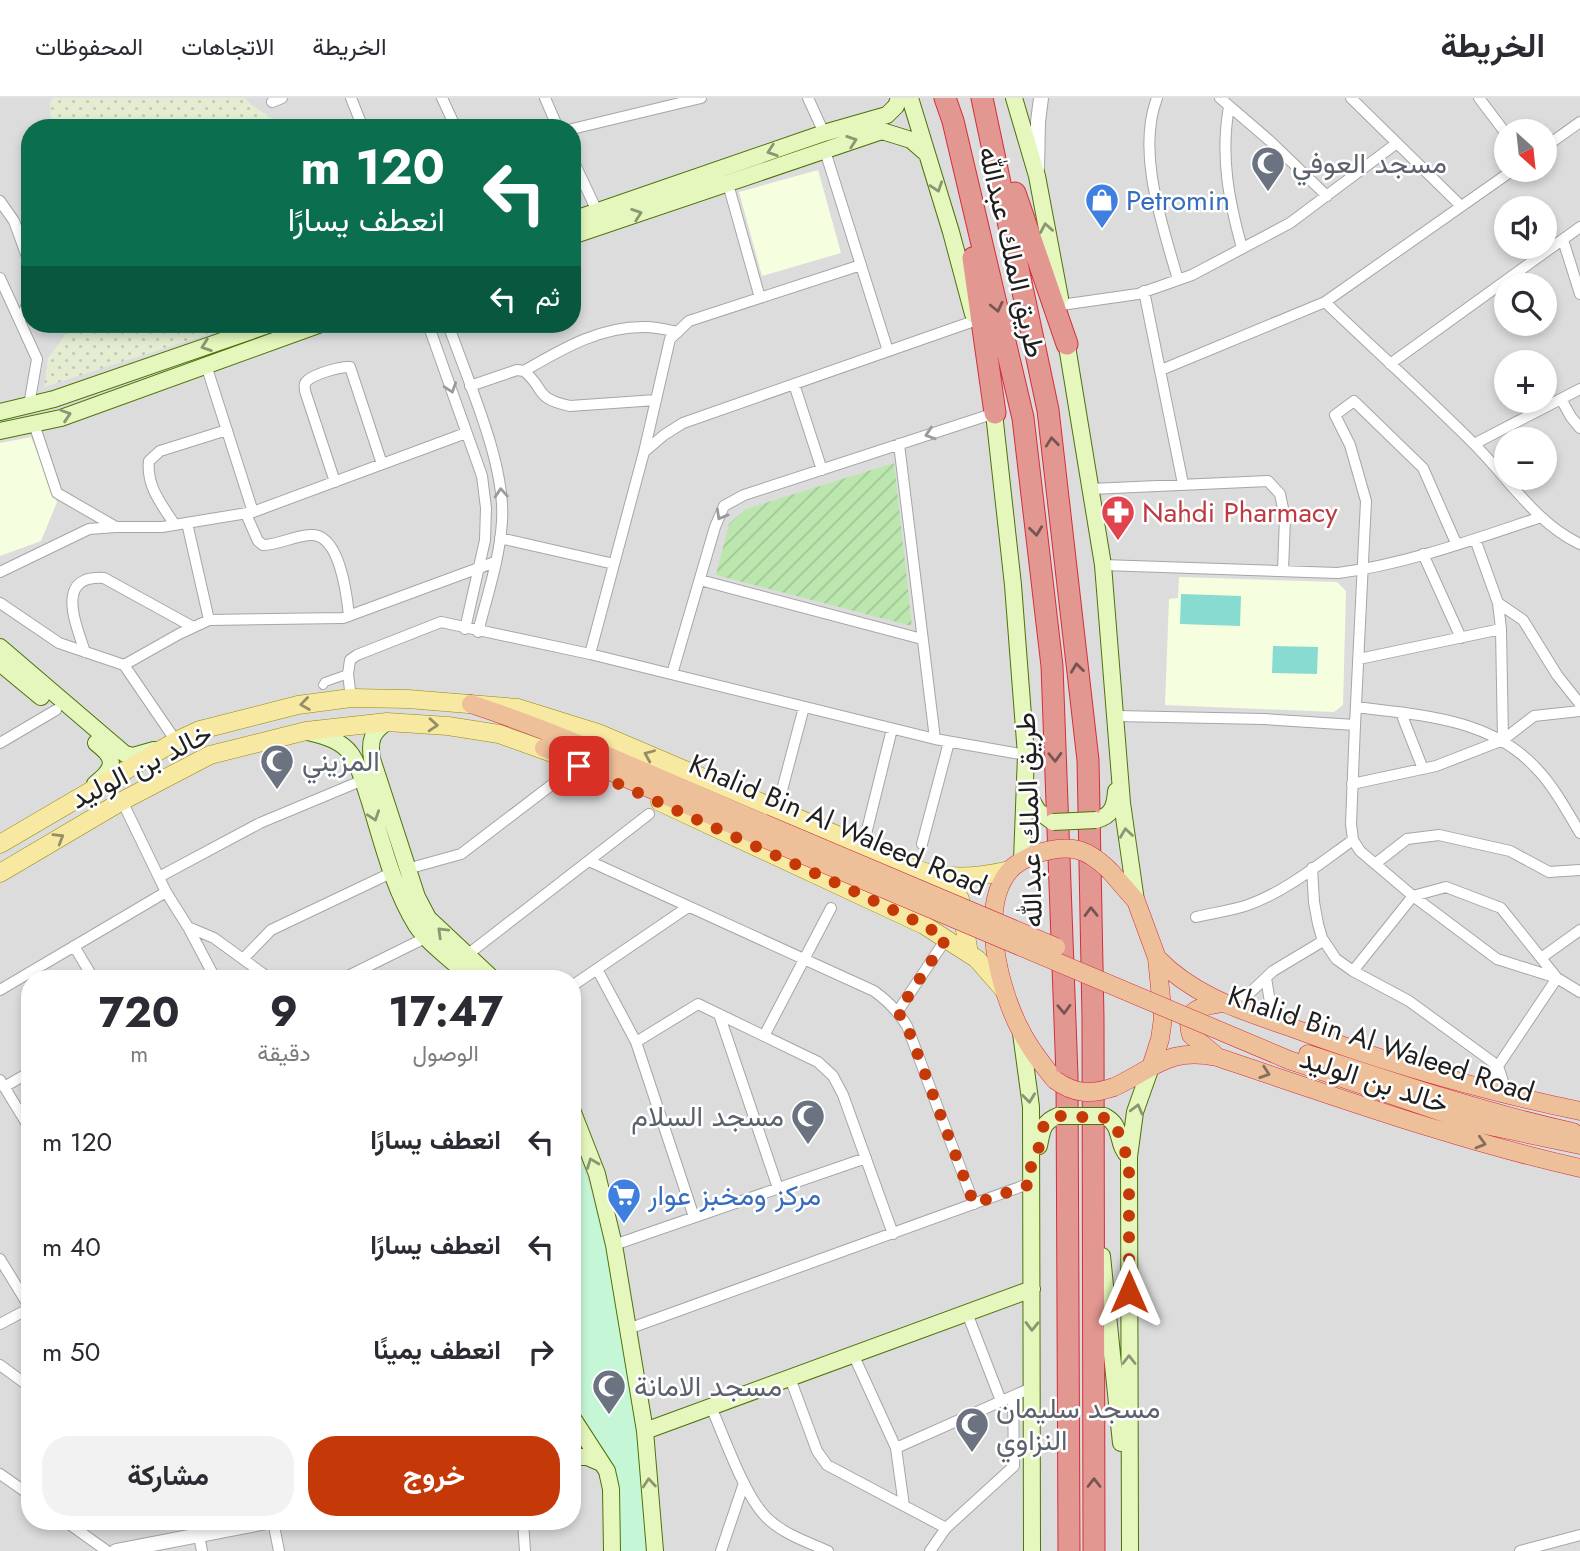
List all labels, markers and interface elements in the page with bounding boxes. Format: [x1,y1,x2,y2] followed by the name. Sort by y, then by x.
[1441,22,1545,69] text: الخريطة
[35,29,143,64] text: المحفوظات
[181,29,274,64] text: الاتجاهات
[312,29,387,64] text: الخريطة
[1494,119,1558,182] north arrow
[1494,119,1557,490] map controls
[301,132,445,202] text: 120 m
[846,135,858,149] one-way arrow
[968,142,1056,362] street label: طريق الملك عبدالله
[766,143,779,157] one-way arrow
[1292,143,1447,186] place label: مسجد العوفي
[1249,144,1287,193] mosque icon: مسجد العوفي
[469,147,560,238] icon: left
[929,180,943,192] one-way arrow
[1126,180,1230,221] place label: Petromin
[1083,181,1121,230] shop icon: Petromin
[1494,196,1557,259] button: sound
[288,197,445,243] text: انعطف يسارًا
[630,208,642,223] one-way arrow
[1040,222,1055,234] one-way arrow
[1494,273,1557,336] button: search
[536,278,560,316] text: ثم
[484,280,522,318] icon: left
[989,301,1003,313] one-way arrow
[201,338,213,352] one-way arrow
[1494,350,1557,413] button: +
[442,382,456,394] one-way arrow
[60,409,72,423] one-way arrow
[925,426,937,440] one-way arrow
[1494,427,1557,490] button: −
[1045,436,1060,447] one-way arrow
[494,487,509,498] one-way arrow
[1142,492,1338,533] place label: Nahdi Pharmacy
[1099,493,1137,542] pharmacy icon: Nahdi Pharmacy
[716,508,730,521] one-way arrow
[1028,525,1043,536] one-way arrow
[1070,662,1085,674] one-way arrow
[299,696,311,711] one-way arrow
[1005,712,1053,928] street label: طريق الملك عبدالله
[63,713,219,819] street label: خالد بن الوليد
[427,717,438,732] one-way arrow
[549,736,609,796] pin
[302,741,380,784] place label: المزيني
[258,742,296,791] mosque icon: المزيني
[683,744,993,906] street label: Khalid Bin Al Waleed Road
[560,747,598,785] icon: arrive
[644,749,656,763] one-way arrow
[1047,752,1062,763] one-way arrow
[366,809,380,821] one-way arrow
[1119,827,1134,839] one-way arrow
[51,834,64,847] one-way arrow
[1083,907,1099,917] one-way arrow
[437,928,450,940] one-way arrow
[1223,975,1539,1113] street label: Khalid Bin Al Waleed Road
[270,981,298,1042] text: 9
[388,981,503,1042] text: 17:47
[99,982,180,1043] text: 720
[1057,1004,1072,1015] one-way arrow
[257,1036,311,1070] text: دقيقة
[413,1036,479,1070] text: الوصول
[130,1037,148,1071] text: m
[1294,1038,1454,1124] street label: خالد بن الوليد
[1258,1065,1270,1079] one-way arrow
[1022,1093,1037,1104] one-way arrow
[631,1096,784,1137] place label: مسجد السلام
[789,1097,827,1146] mosque icon: مسجد السلام
[1129,1103,1144,1115] one-way arrow
[370,1121,501,1159] text: انعطف يسارًا
[42,1123,112,1161] text: 120 m
[522,1123,560,1161] icon: left
[1475,1135,1487,1150] one-way arrow
[587,1158,601,1170] one-way arrow
[647,1175,821,1216] place label: مركز ومخبز عوار
[605,1176,643,1225] supermarket icon: مركز ومخبز عوار
[370,1226,501,1264] text: انعطف يسارًا
[42,1228,101,1266] text: 40 m
[522,1228,560,1266] icon: left
[1092,1255,1166,1329] position arrow
[1024,1321,1040,1332] one-way arrow
[373,1331,501,1369] text: انعطف يمينًا
[42,1333,100,1371] text: 50 m
[522,1333,560,1371] icon: right
[1121,1355,1137,1365] one-way arrow
[634,1366,782,1407] place label: مسجد الامانة
[590,1367,628,1416] mosque icon: مسجد الامانة
[996,1388,1160,1463] place label: مسجد سليمان النزاوي
[953,1405,991,1454] mosque icon: مسجد سليمان النزاوي
[42,1436,294,1516] button: مشاركة
[308,1436,560,1516] button: خروج
[642,1477,657,1488] one-way arrow
[1086,1477,1102,1488] one-way arrow

